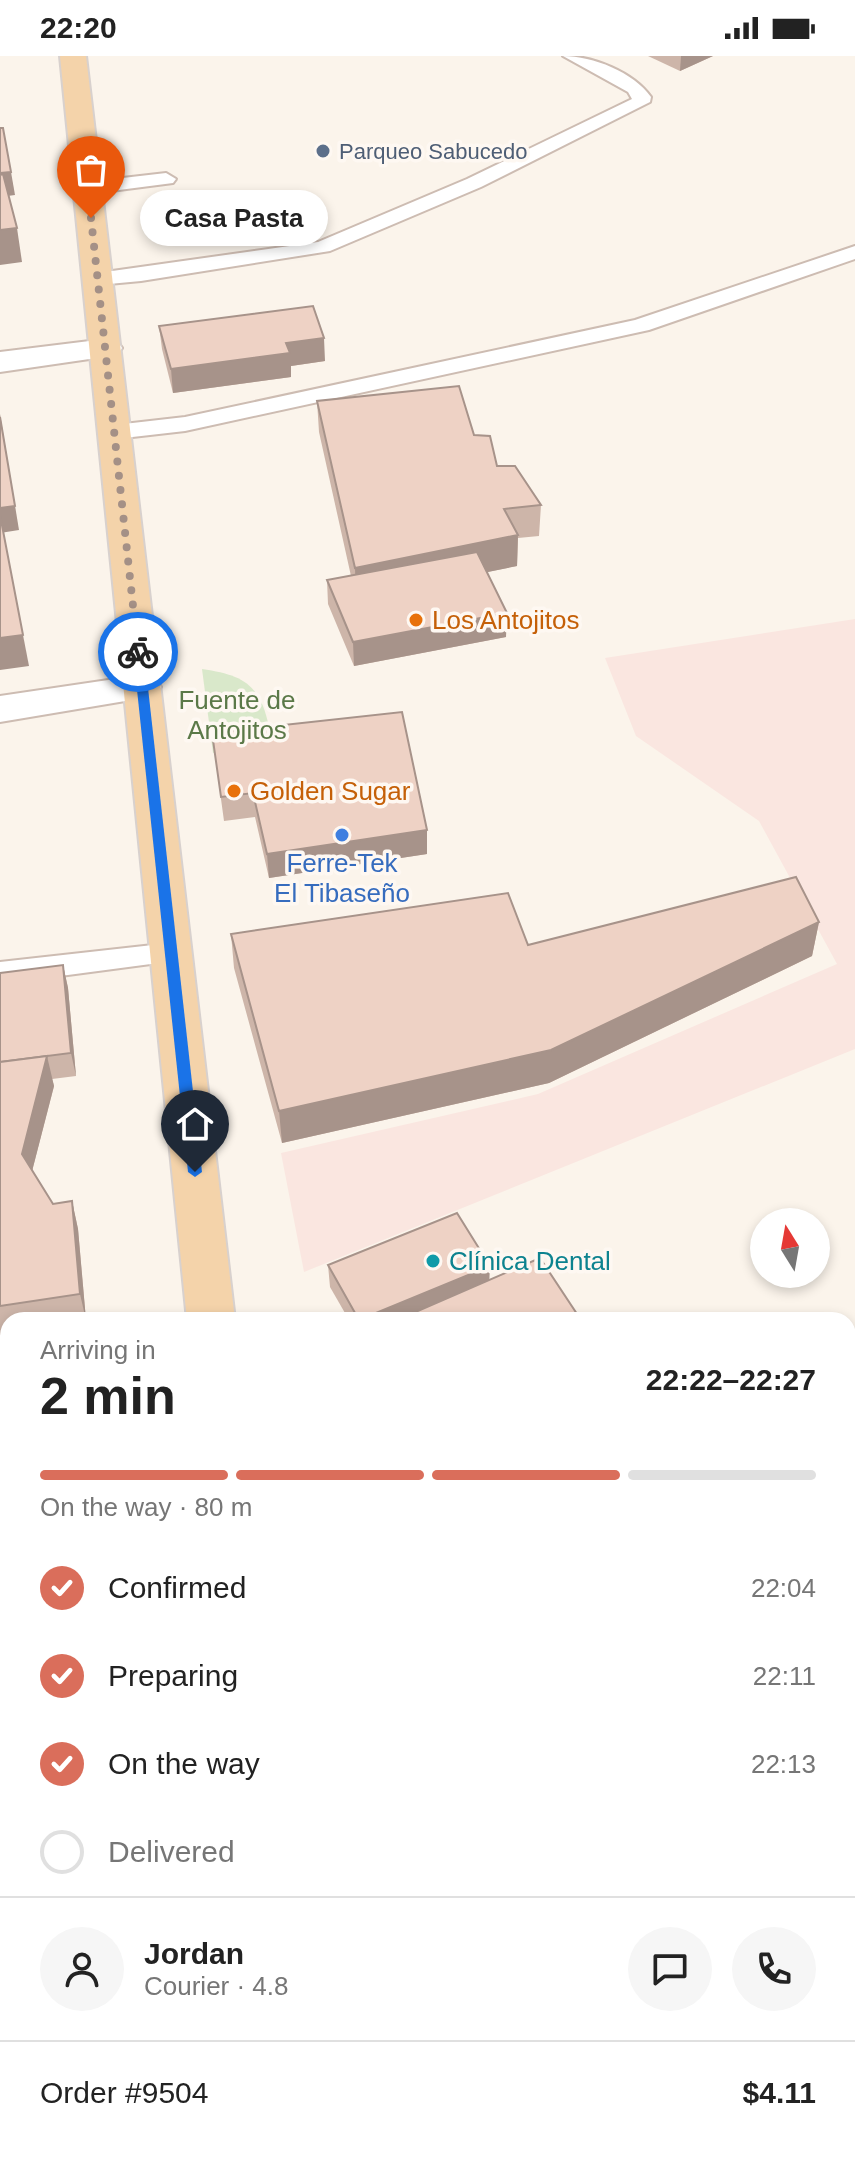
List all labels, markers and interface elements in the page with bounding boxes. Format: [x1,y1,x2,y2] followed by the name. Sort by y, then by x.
[40,11,117,44] text: 22:20
[57,136,125,218] pin
[339,139,527,164] place label: Parqueo Sabucedo
[314,142,332,160] marker: Parqueo Sabucedo
[69,148,113,192] icon: bag
[139,190,327,246] callout: Casa Pasta
[165,203,303,233] text: Casa Pasta
[432,605,579,635] place label: Los Antojitos
[407,611,425,629] marker: Los Antojitos
[98,612,178,692] courier
[116,630,160,674] icon: bike
[178,685,296,745] park label: Fuente de Antojitos
[250,776,411,806] place label: Golden Sugar
[225,782,243,800] marker: Golden Sugar
[333,826,351,844] marker: Ferre-Tek El Tibaseño
[274,848,410,908] place label: Ferre-Tek El Tibaseño
[161,1090,229,1172] pin
[173,1102,217,1146] icon: home
[750,1208,830,1288] north arrow
[750,1208,830,1288] map controls
[449,1246,611,1276] place label: Clínica Dental
[424,1252,442,1270] marker: Clínica Dental
[40,1335,156,1365] text: Arriving in
[646,1363,816,1396] text: 22:22–22:27
[40,1367,176,1425] text: 2 min
[40,1492,252,1522] text: On the way · 80 m
[40,1566,84,1610] icon: check
[108,1571,246,1604] text: Confirmed
[751,1573,816,1603] text: 22:04
[40,1654,84,1698] icon: check
[108,1659,238,1692] text: Preparing
[753,1661,816,1691] text: 22:11
[40,1742,84,1786] icon: check
[108,1747,260,1780] text: On the way
[751,1749,816,1779] text: 22:13
[108,1835,235,1868] text: Delivered
[40,1927,124,2011] button: person
[628,1927,712,2011] button: chat
[732,1927,816,2011] button: phone
[144,1937,244,1970] text: Jordan
[144,1971,289,2001] text: Courier · 4.8
[40,2076,208,2109] text: Order #9504
[743,2076,816,2109] text: $4.11

